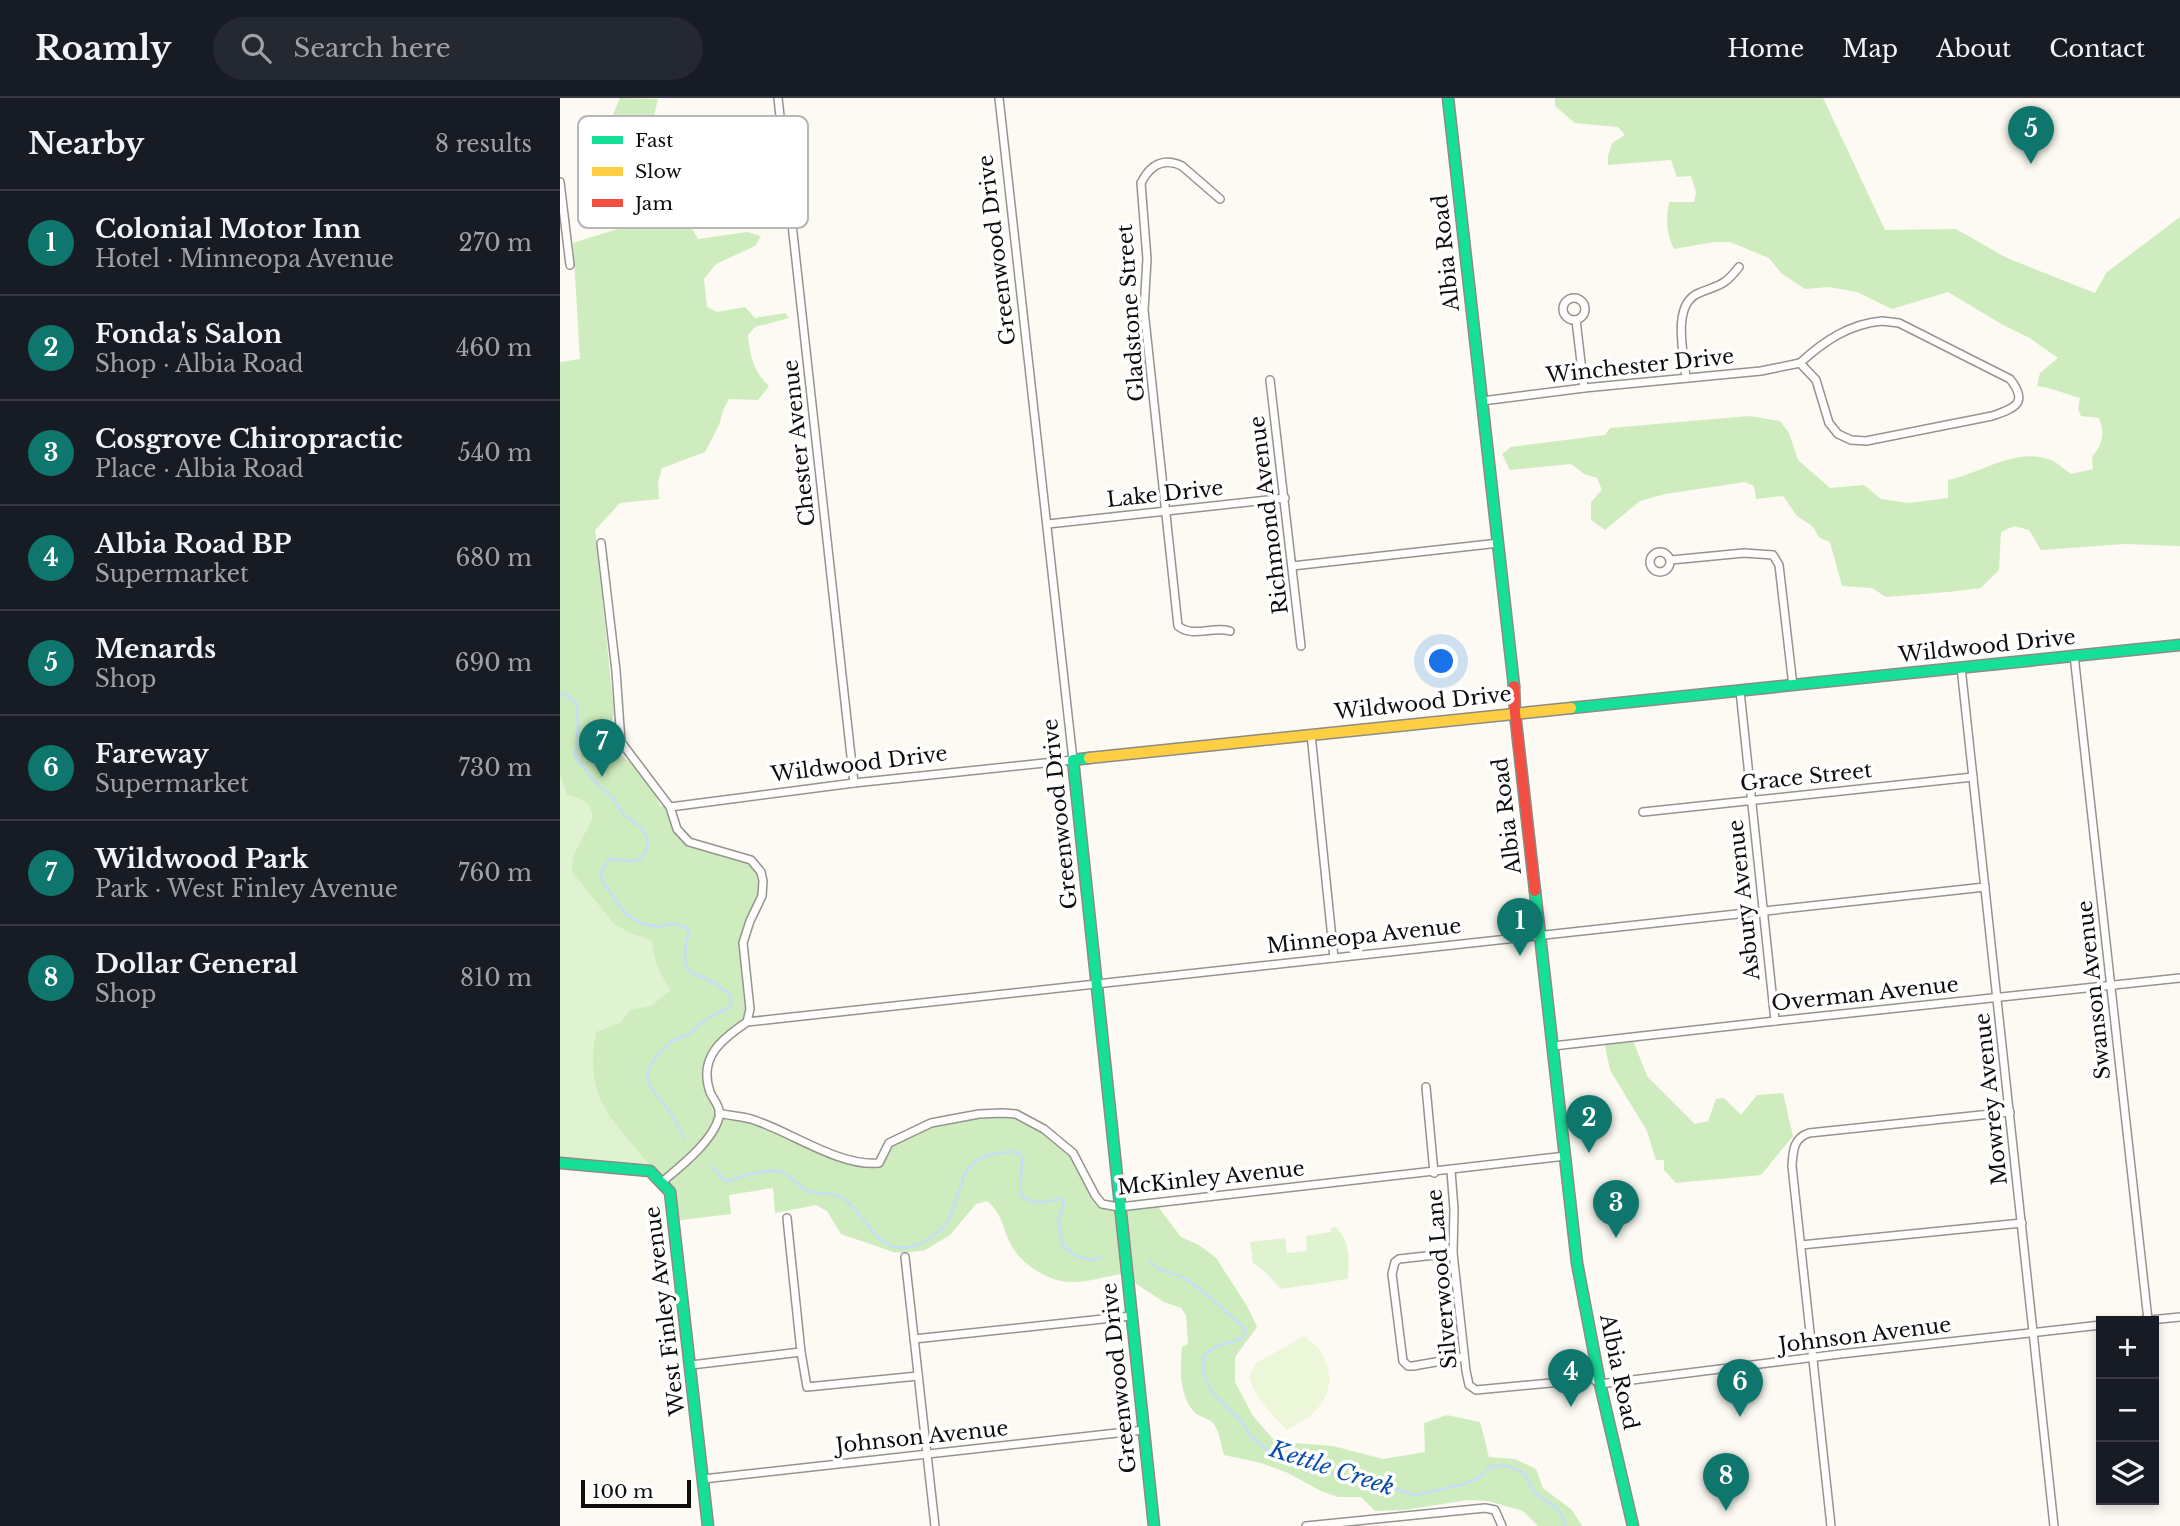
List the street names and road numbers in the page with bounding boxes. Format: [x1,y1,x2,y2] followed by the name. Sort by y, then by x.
[972,153,1022,347] street label: Greenwood Drive
[1427,193,1465,314] street label: Albia Road
[1112,223,1150,403] street label: Gladstone Street
[1544,343,1735,389] street label: Winchester Drive
[777,358,821,528] street label: Chester Avenue
[1244,414,1294,616] street label: Richmond Avenue
[1105,475,1225,513] street label: Lake Drive
[1896,624,2077,668] street label: Wildwood Drive
[1332,681,1513,725] street label: Wildwood Drive
[1037,717,1083,911] street label: Greenwood Drive
[768,740,949,788] street label: Wildwood Drive
[1487,756,1527,877] street label: Albia Road
[1739,757,1873,797] street label: Grace Street
[1723,818,1765,983] street label: Asbury Avenue
[2072,899,2116,1081] street label: Swanson Avenue
[1265,913,1463,959] street label: Minneopa Avenue
[1770,971,1960,1017] street label: Overman Avenue
[1969,1012,2013,1186] street label: Mowrey Avenue
[1116,1155,1306,1201] street label: McKinley Avenue
[1421,1188,1463,1370] street label: Silverwood Lane
[639,1205,691,1418] street label: West Finley Avenue
[1096,1281,1142,1475] street label: Greenwood Drive
[1594,1311,1644,1432] street label: Albia Road
[1774,1312,1953,1359] street label: Johnson Avenue
[832,1415,1010,1459] street label: Johnson Avenue

